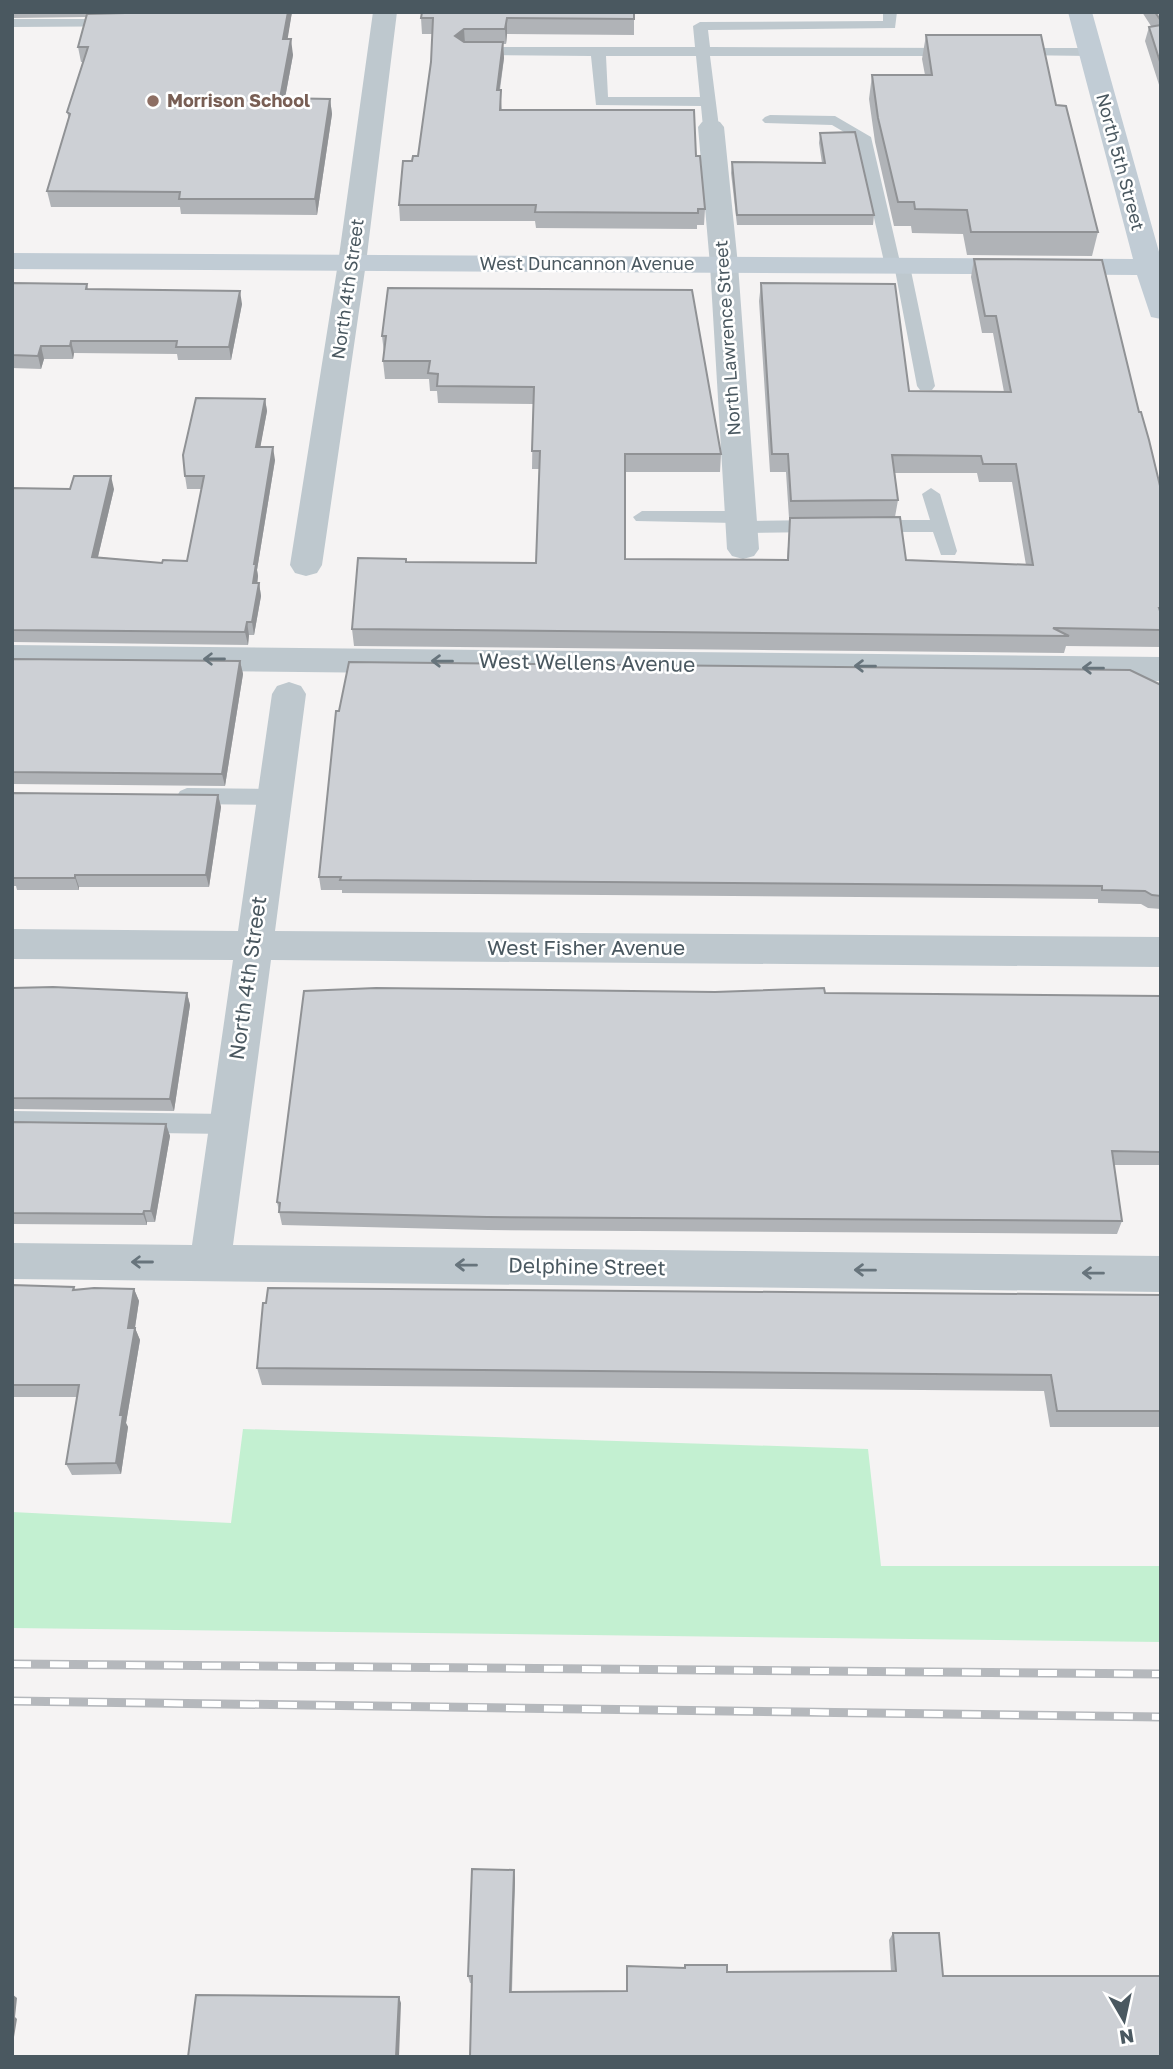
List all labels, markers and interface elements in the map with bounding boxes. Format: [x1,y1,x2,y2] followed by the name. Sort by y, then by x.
[167,89,310,111] place label: Morrison School
[1092,91,1150,233] street label: North 5th Street
[145,93,161,109] marker: Morrison School
[326,217,368,361] street label: North 4th Street
[709,240,745,437] street label: North Lawrence Street
[480,252,694,274] street label: West Duncannon Avenue
[478,647,696,677] street label: West Wellens Avenue
[203,652,226,666] one-way arrow
[430,654,453,668] one-way arrow
[854,659,877,672] one-way arrow
[1081,661,1104,675] one-way arrow
[223,894,271,1062] street label: North 4th Street
[487,934,685,960] street label: West Fisher Avenue
[508,1252,666,1280] street label: Delphine Street
[130,1255,153,1269] one-way arrow
[455,1259,478,1272] one-way arrow
[854,1264,877,1277] one-way arrow
[1081,1266,1104,1280] one-way arrow
[1089,1985,1159,2055] north arrow
[1118,2025,1136,2050] text: N

